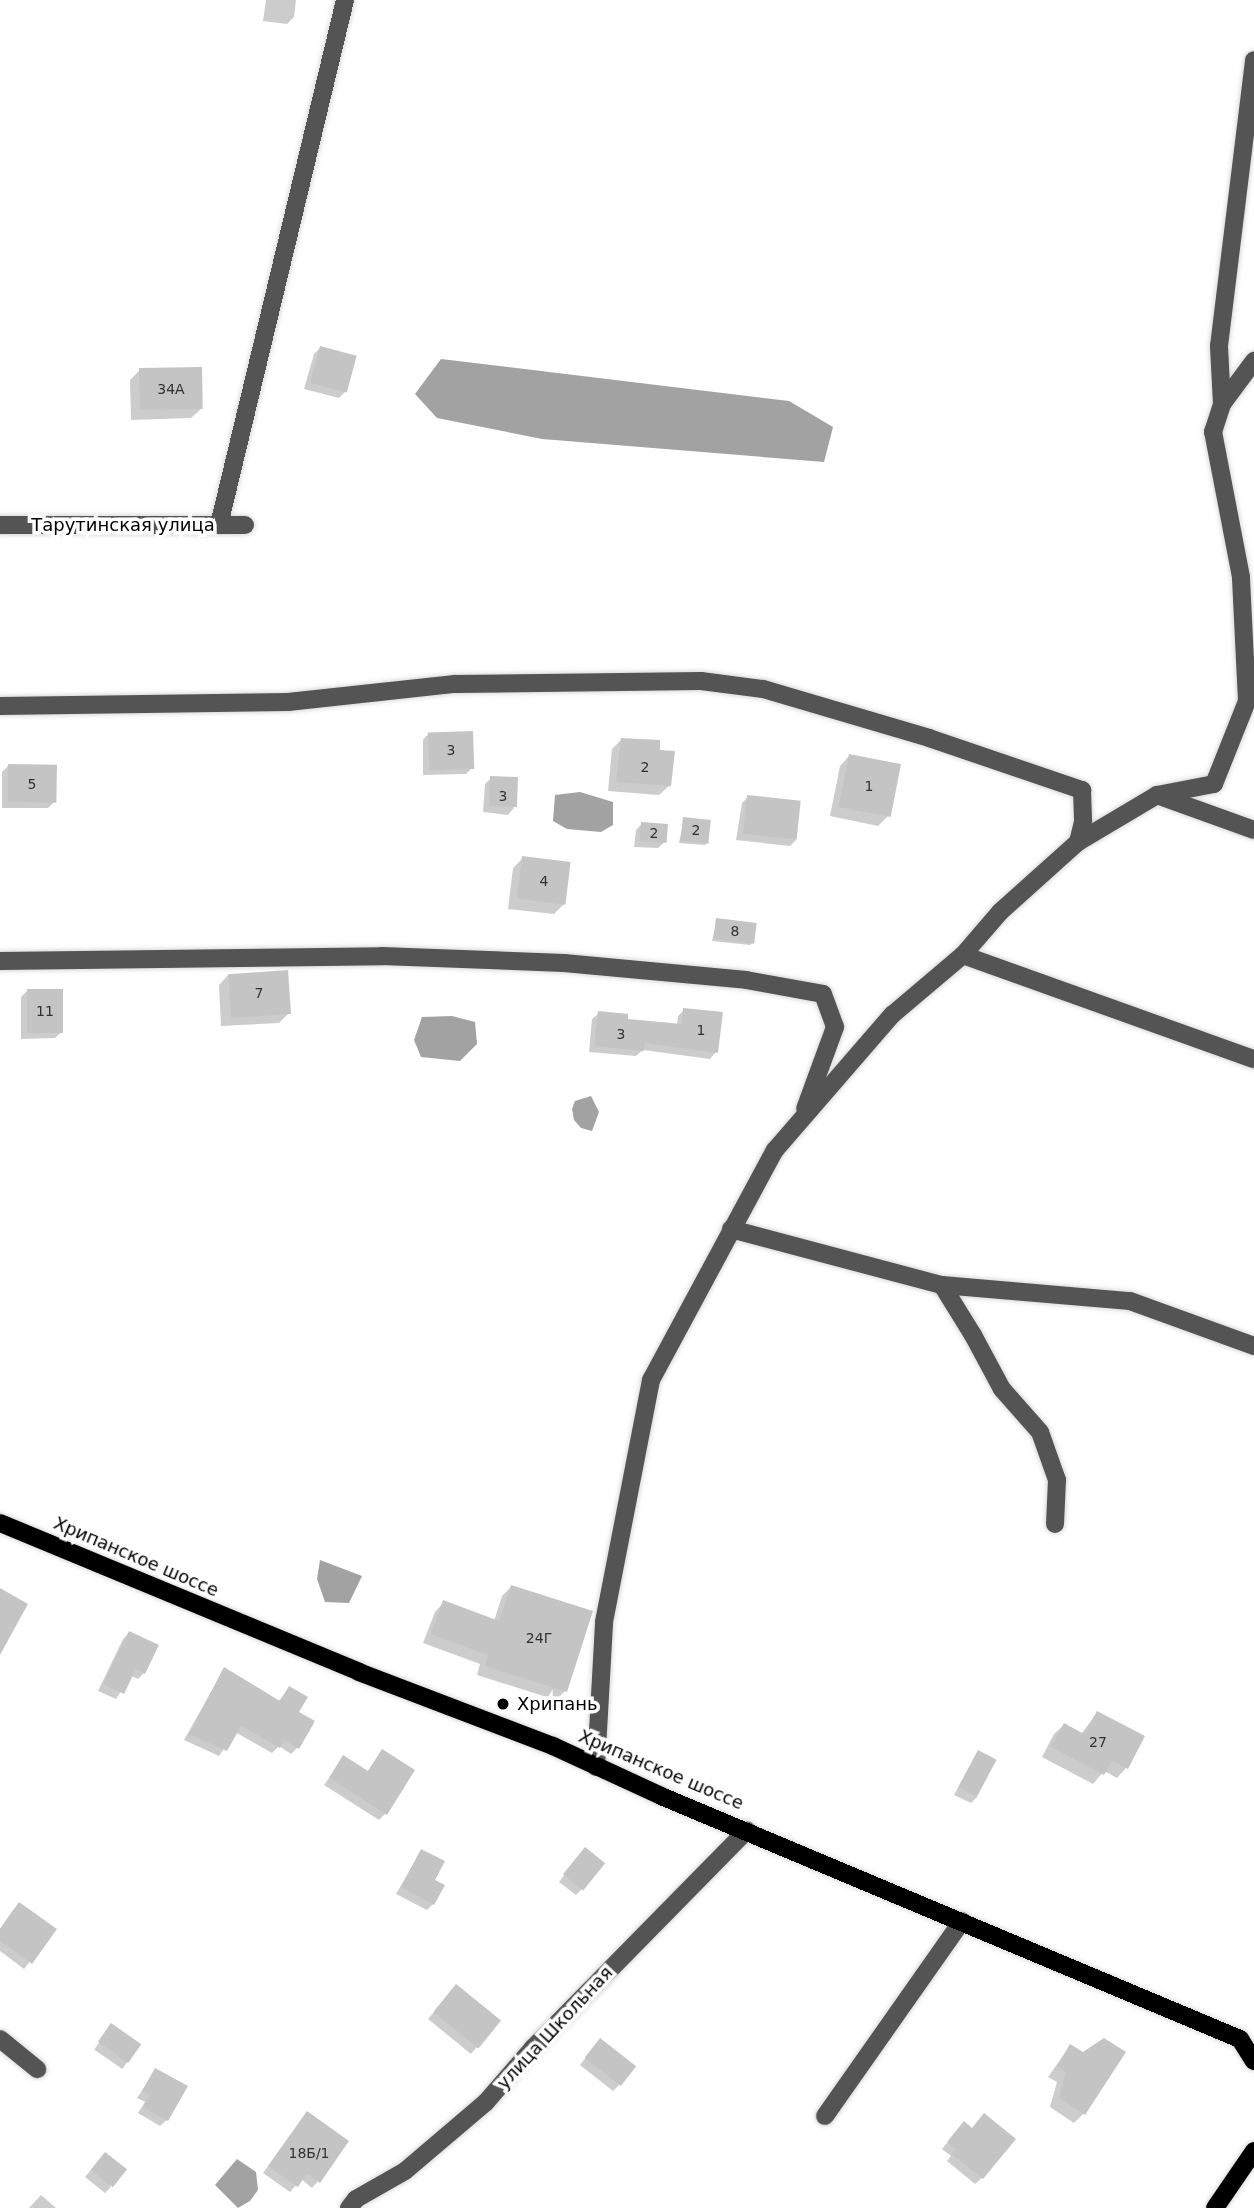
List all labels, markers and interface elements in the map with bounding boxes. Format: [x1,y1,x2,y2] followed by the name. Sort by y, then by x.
[157,381,185,397] house number: 34А
[31,514,215,536] street label: Тарутинская улица
[447,742,455,758] house number: 3
[641,759,649,775] house number: 2
[28,776,36,792] house number: 5
[865,778,873,794] house number: 1
[499,788,507,804] house number: 3
[692,822,700,838] house number: 2
[650,825,658,841] house number: 2
[540,873,548,889] house number: 4
[731,923,739,939] house number: 8
[255,985,263,1001] house number: 7
[36,1003,54,1019] house number: 11
[697,1022,705,1038] house number: 1
[617,1026,625,1042] house number: 3
[50,1512,222,1602] street label: Хрипанское шоссе
[526,1630,552,1646] house number: 24Г
[517,1693,598,1715] place label: Хрипань
[495,1696,511,1712] marker: Хрипань
[575,1725,747,1815] street label: Хрипанское шоссе
[1089,1734,1107,1750] house number: 27
[493,1962,617,2094] street label: улица Школьная
[288,2145,330,2161] house number: 18Б/1

